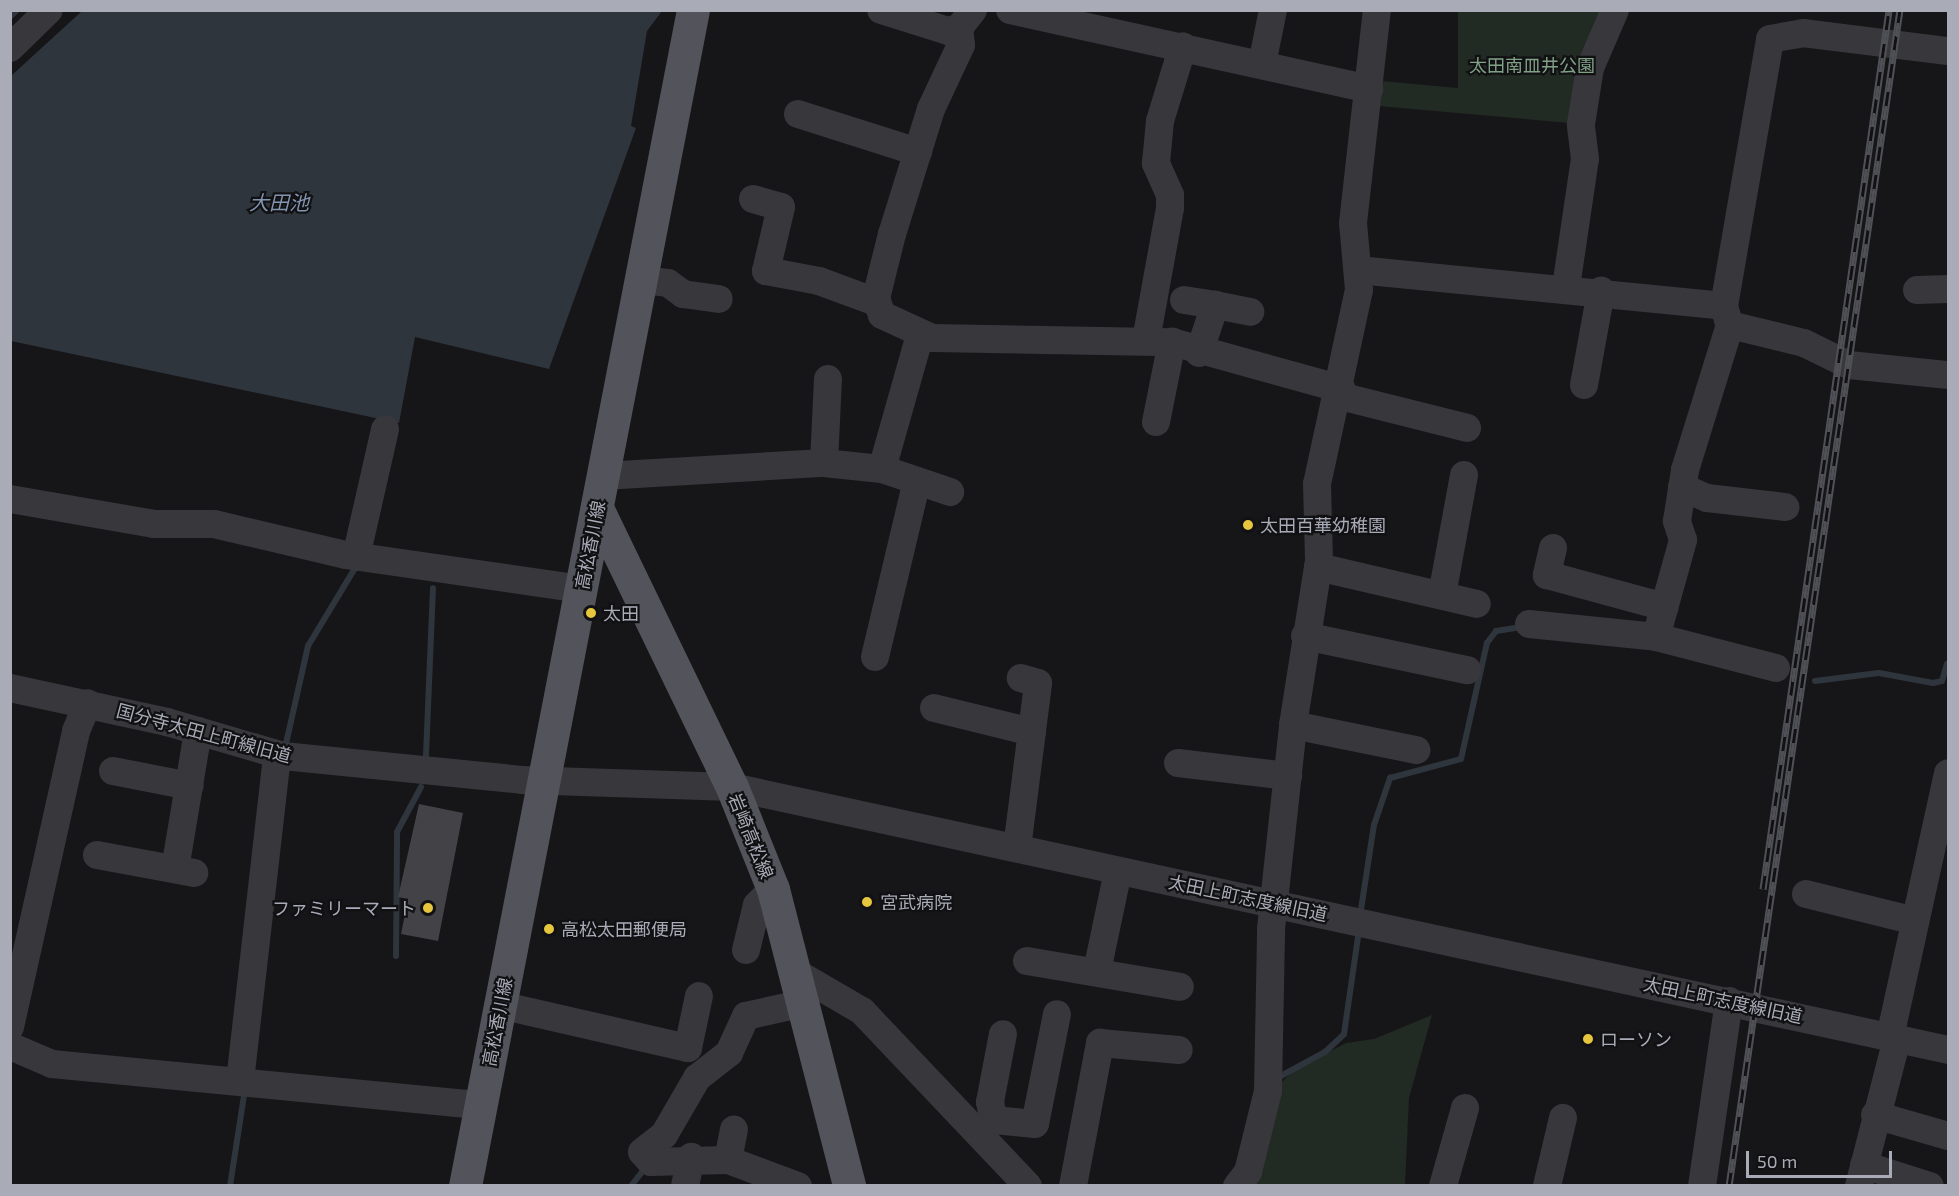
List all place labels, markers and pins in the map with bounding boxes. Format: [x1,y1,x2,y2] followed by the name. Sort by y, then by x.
[1260,514,1386,536] place label: 太田百華幼稚園
[1241,518,1255,532] marker: 太田百華幼稚園
[603,602,639,624] place label: 太田
[584,606,598,620] marker: 太田
[880,891,952,913] place label: 宮武病院
[858,893,876,911] marker: 宮武病院
[272,897,416,919] place label: ファミリーマート
[421,901,435,915] marker: ファミリーマート
[561,918,687,940] place label: 高松太田郵便局
[542,922,556,936] marker: 高松太田郵便局
[1600,1028,1672,1050] place label: ローソン
[1581,1032,1595,1046] marker: ローソン

